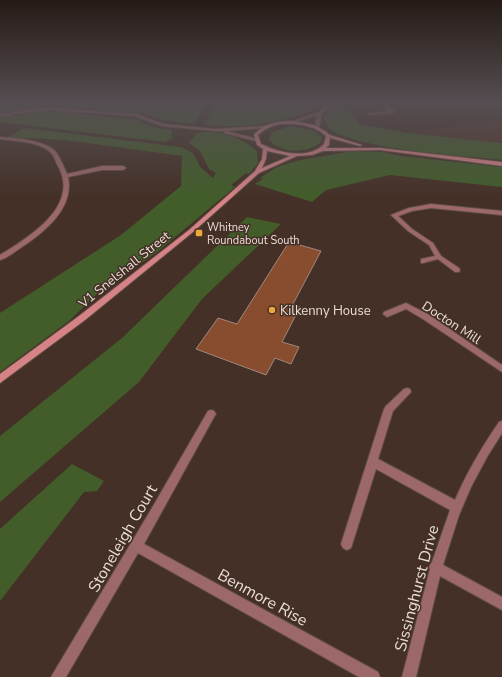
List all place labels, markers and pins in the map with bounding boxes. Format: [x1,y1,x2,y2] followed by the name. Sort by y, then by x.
[207,220,300,248] place label: Whitney Roundabout South
[194,228,204,238] marker: Whitney Roundabout South
[280,302,371,320] place label: Kilkenny House
[267,305,277,315] marker: Kilkenny House

